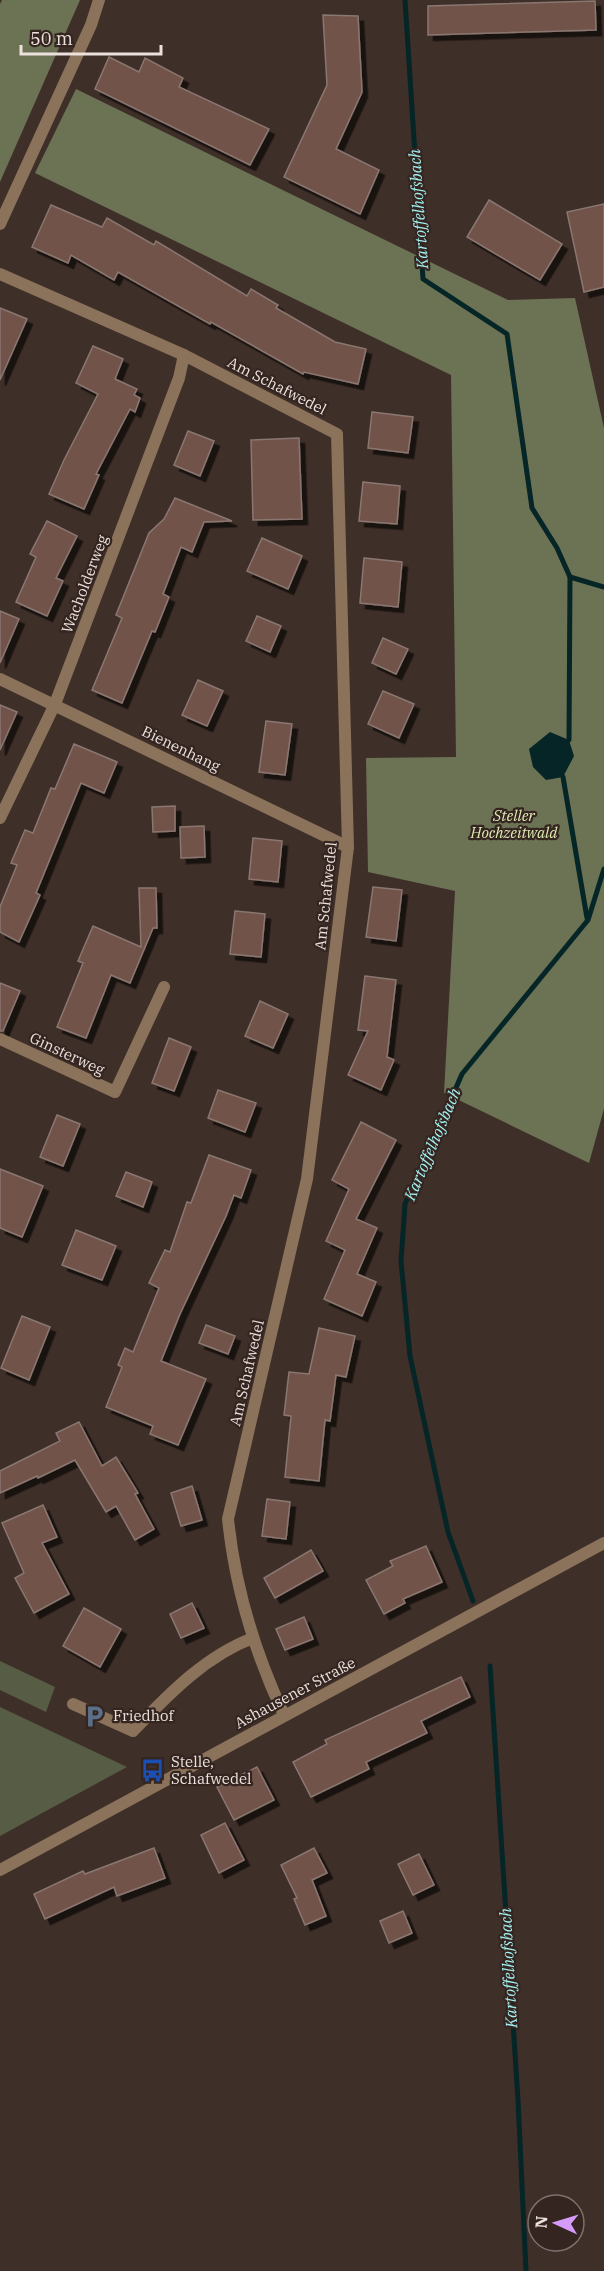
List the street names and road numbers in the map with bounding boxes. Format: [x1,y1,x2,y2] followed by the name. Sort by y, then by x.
[225,352,330,419] street label: Am Schafwedel
[57,532,112,636] street label: Wacholderweg
[139,721,224,776] street label: Bienenhang
[310,841,341,951] street label: Am Schafwedel
[27,1028,108,1079] street label: Ginsterweg
[225,1318,268,1428] street label: Am Schafwedel
[231,1653,358,1732] street label: Ashausener Straße

